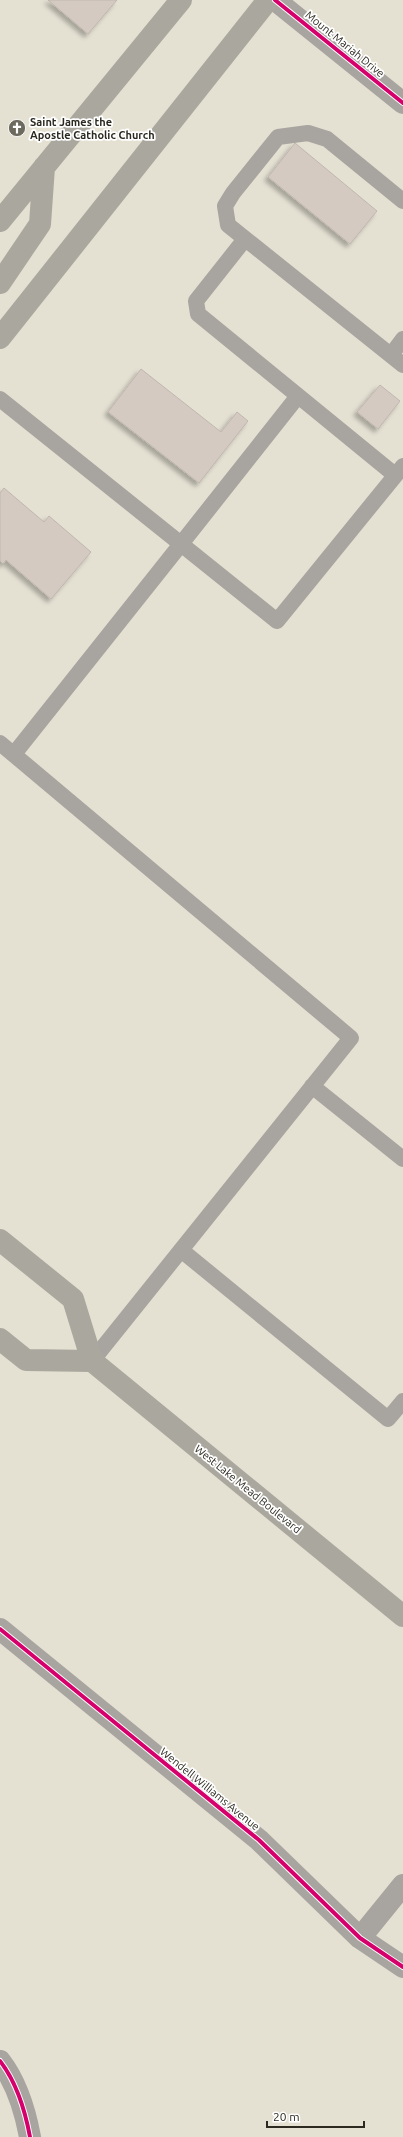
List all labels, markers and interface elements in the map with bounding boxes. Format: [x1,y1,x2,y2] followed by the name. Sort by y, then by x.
[303,9,387,79] street label: Mount Mariah Drive
[30,116,155,141] place label: Saint James the Apostle Catholic Church
[7,118,27,138] church icon: Saint James the Apostle Catholic Church
[192,1442,304,1536] street label: West Lake Mead Boulevard
[158,1745,262,1833] street label: Wendell Williams Avenue
[267,2103,364,2129] scale bar
[273,2110,300,2123] text: 20 m

